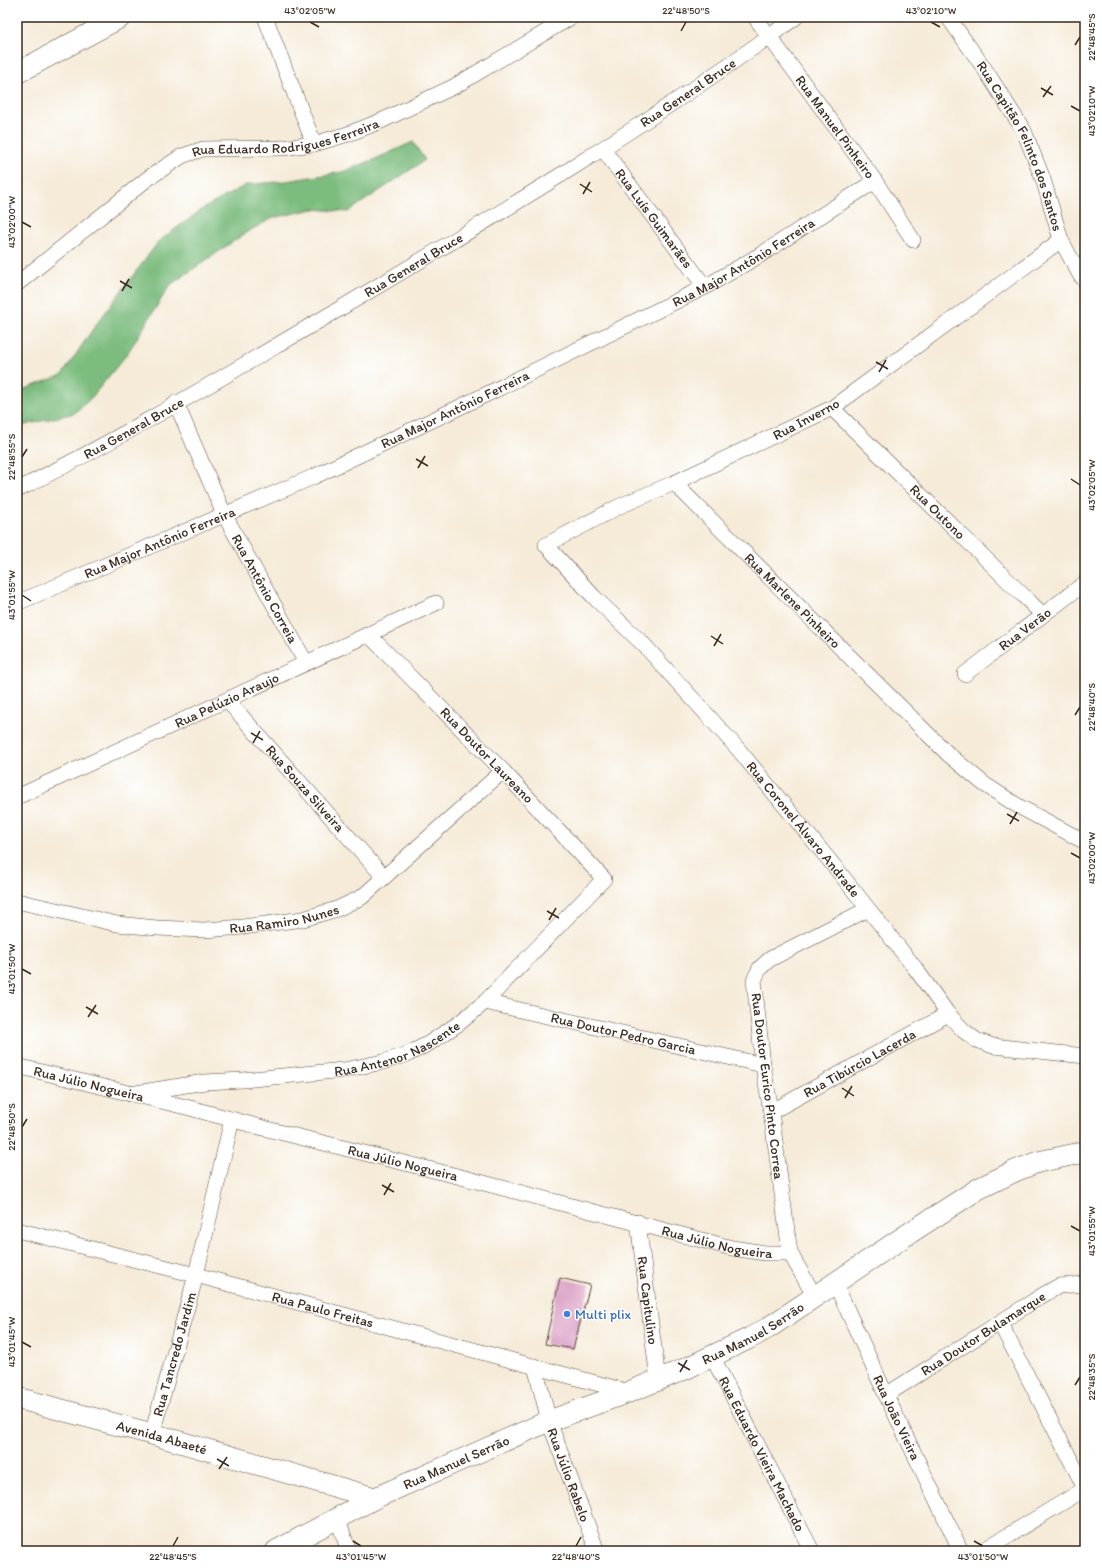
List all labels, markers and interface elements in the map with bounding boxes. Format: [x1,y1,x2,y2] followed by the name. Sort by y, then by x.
[284,4,336,17] text: 43°02'05"W
[662,4,710,17] text: 22°48'50"S
[906,4,957,17] text: 43°02'10"W
[1085,13,1098,61] text: 22°48'45"S
[637,54,740,131] street label: Rua General Bruce
[973,58,1066,233] street label: Rua Capitão Felinto dos Santos
[791,72,878,182] street label: Rua Manuel Pinheiro
[1085,85,1098,136] text: 43°02'10"W
[190,114,382,161] street label: Rua Eduardo Rodrigues Ferreira
[611,165,696,272] street label: Rua Luís Guimarães
[5,195,18,248] text: 43°02'00"W
[670,214,819,311] street label: Rua Major Antônio Ferreira
[361,229,466,301] street label: Rua General Bruce
[378,366,533,452] street label: Rua Major Antônio Ferreira
[81,393,187,463] street label: Rua General Bruce
[770,395,843,444] street label: Rua Inverno
[5,433,18,480] text: 22°48'55"S
[1085,459,1098,511] text: 43°02'05"W
[906,481,969,543] street label: Rua Outono
[82,503,239,582] street label: Rua Major Antônio Ferreira
[228,531,302,647] street label: Rua Antônio Correia
[741,550,844,652] street label: Rua Marlene Pinheiro
[5,570,18,620] text: 43°01'55"W
[996,604,1055,654] street label: Rua Verão
[172,669,282,732] street label: Rua Pelúzio Araujo
[1085,682,1098,731] text: 22°48'40"S
[436,704,537,807] street label: Rua Doutor Laureano
[262,742,348,836] street label: Rua Souza Silveira
[743,758,864,901] street label: Rua Coronel Álvaro Andrade
[1085,831,1098,884] text: 43°02'00"W
[229,901,341,937] street label: Rua Ramiro Nunes
[5,943,18,994] text: 43°01'50"W
[748,992,787,1181] street label: Rua Doutor Eurico Pinto Correa
[549,1009,698,1059] street label: Rua Doutor Pedro Garcia
[333,1017,464,1080] street label: Rua Antenor Nascente
[800,1026,919,1101] street label: Rua Tibúrcio Lacerda
[32,1062,146,1106] street label: Rua Júlio Nogueira
[5,1103,18,1151] text: 22°48'50"S
[346,1141,461,1185] street label: Rua Júlio Nogueira
[1085,1206,1098,1256] text: 43°01'55"W
[660,1222,773,1262] street label: Rua Júlio Nogueira
[633,1255,661,1346] street label: Rua Capitulino
[918,1287,1049,1380] street label: Rua Doutor Bulamarque
[270,1288,375,1332] street label: Rua Paulo Freitas
[149,1290,200,1418] street label: Rua Tancredo Jardim
[699,1298,807,1369] street label: Rua Manuel Serrão
[575,1306,632,1323] place label: Multi plix
[562,1309,572,1319] marker: Multi plix
[5,1316,18,1367] text: 43°01'45"W
[1085,1353,1098,1400] text: 22°48'35"S
[869,1372,924,1463] street label: Rua João Vieira
[715,1374,809,1535] street label: Rua Eduardo Vieira Machado
[115,1417,209,1458] street label: Avenida Abaeté
[543,1425,593,1524] street label: Rua Júlio Rabelo
[401,1432,512,1494] street label: Rua Manuel Serrão
[149,1550,197,1563] text: 22°48'45"S
[336,1550,387,1563] text: 43°01'45"W
[552,1550,601,1563] text: 22°48'40"S
[958,1550,1009,1563] text: 43°01'50"W

